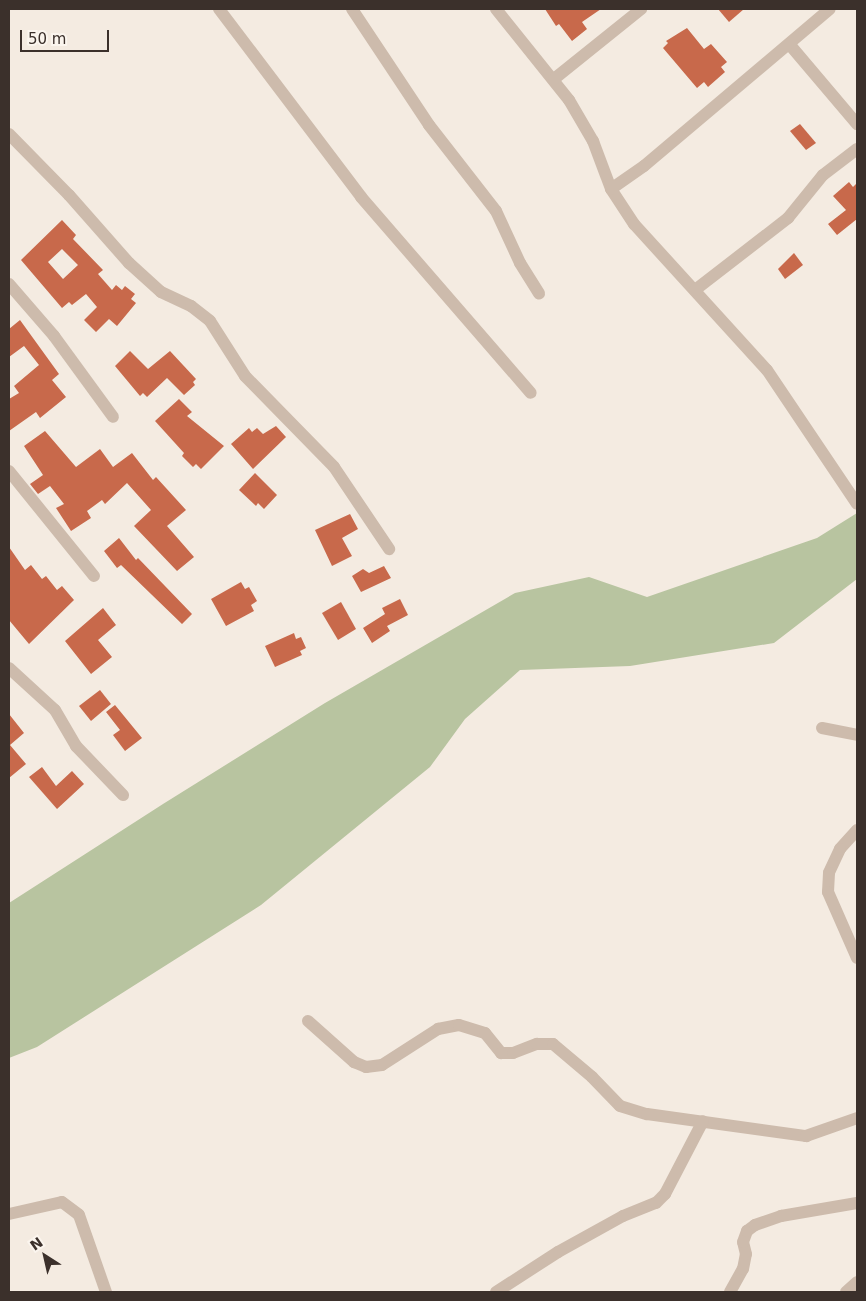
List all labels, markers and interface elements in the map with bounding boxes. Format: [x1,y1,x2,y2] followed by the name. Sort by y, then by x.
[22,20,111,52] scale bar
[28,30,66,48] text: 50 m
[20,1231,70,1281] north arrow
[27,1234,46,1254] text: N

